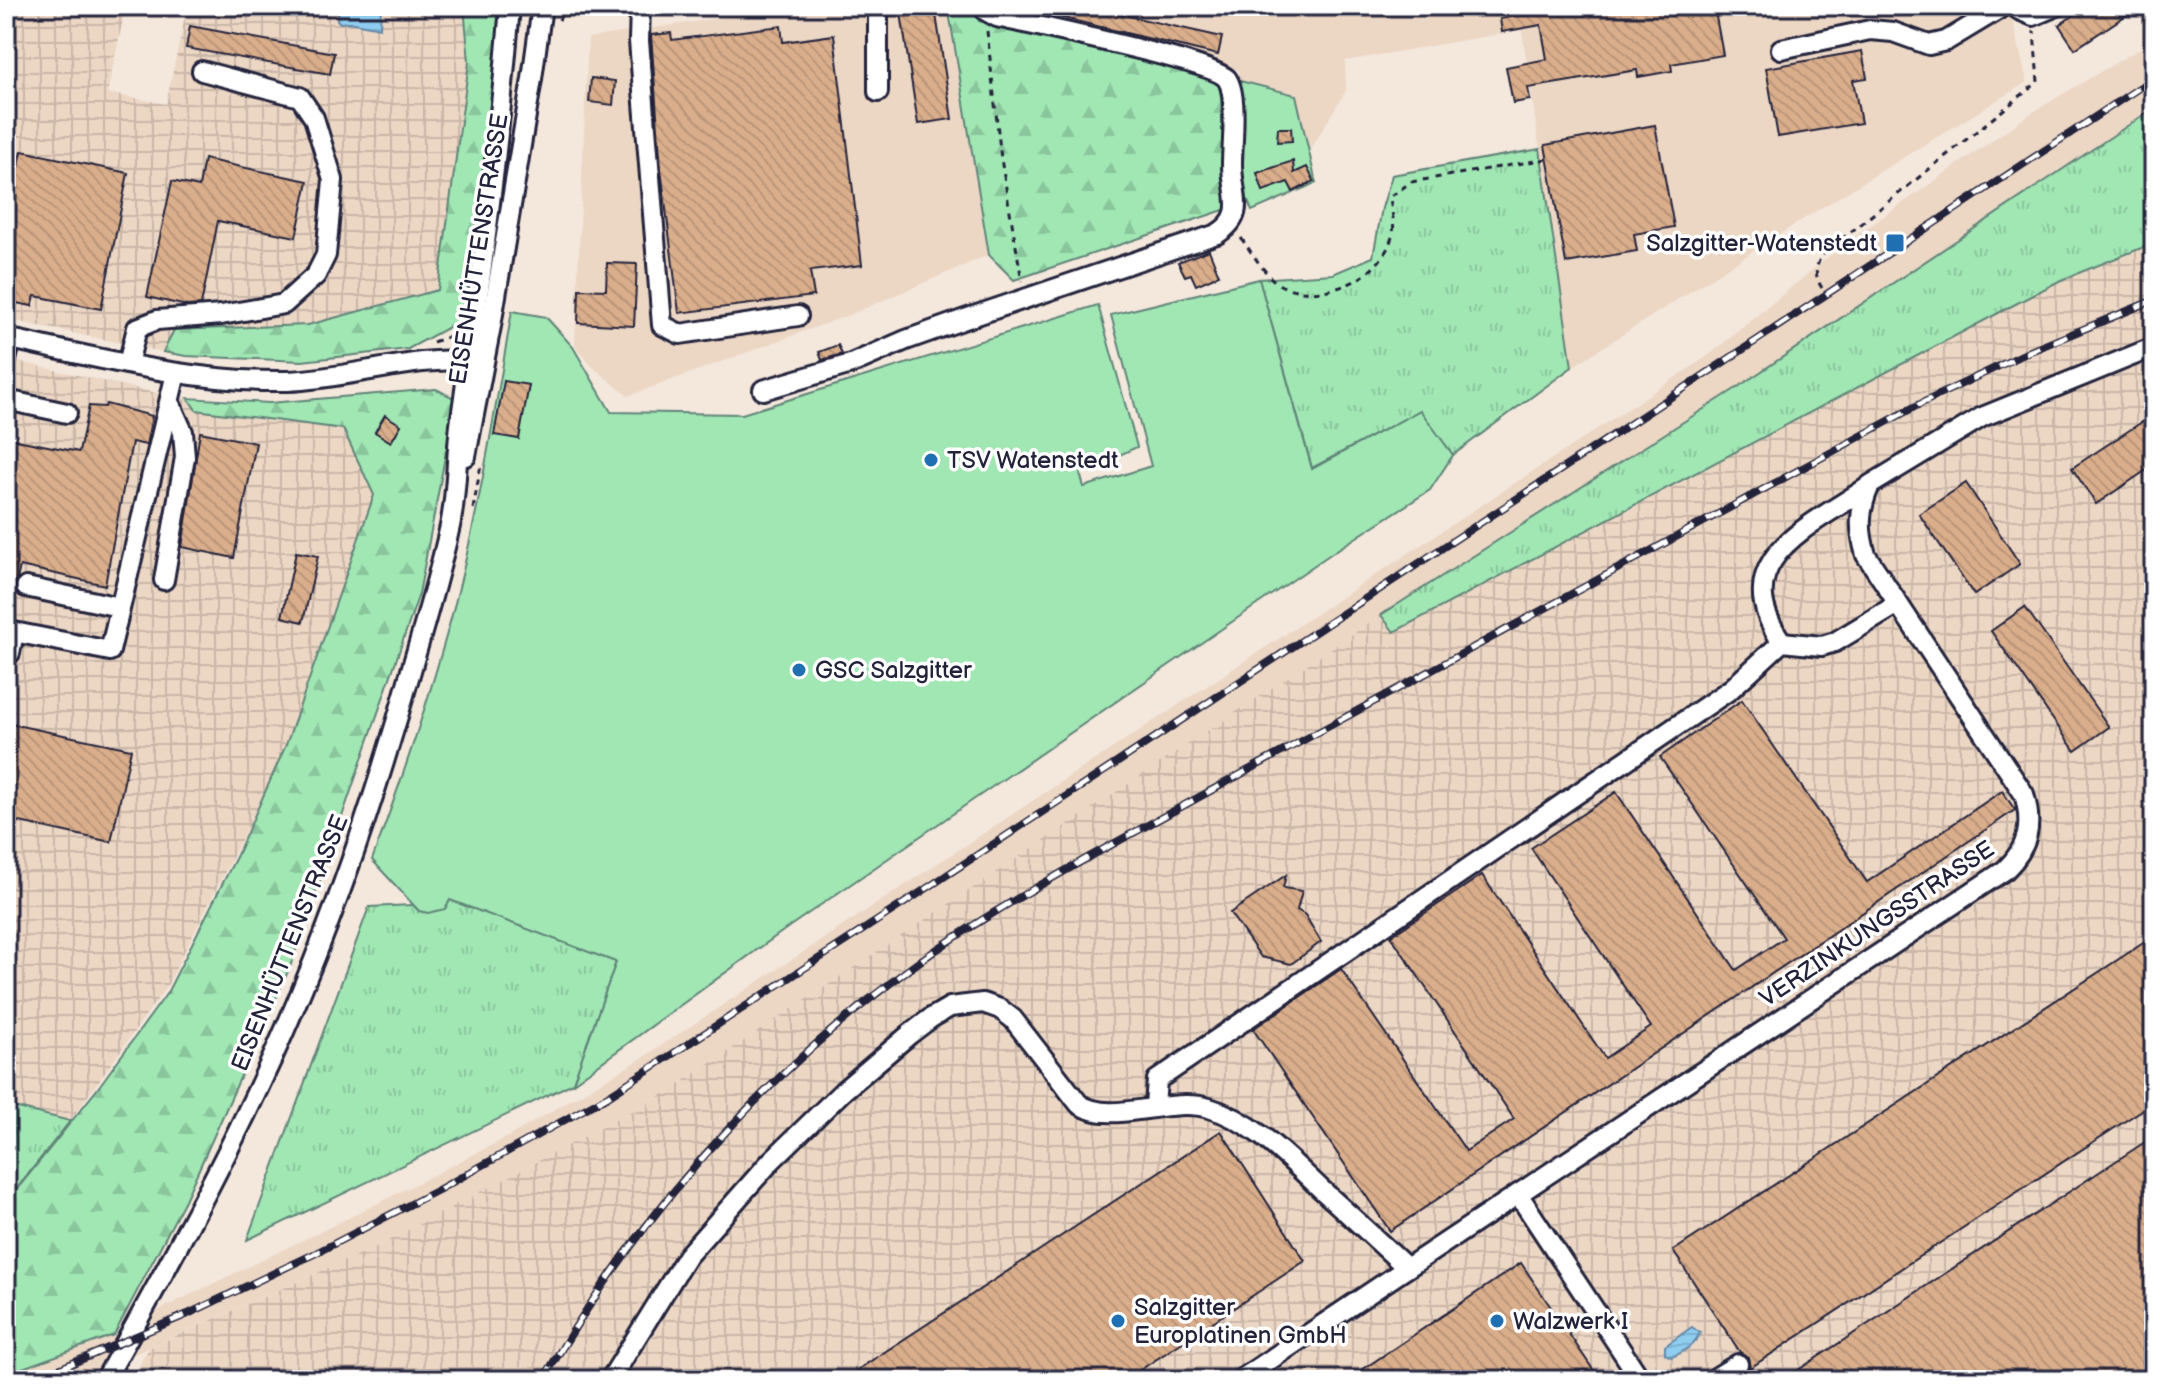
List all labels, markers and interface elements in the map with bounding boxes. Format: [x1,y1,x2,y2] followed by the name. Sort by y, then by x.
[443,111,515,387] street label: EISENHÜTTENSTRASSE
[1646,229,1878,258] place label: Salzgitter-Watenstedt
[1884,232,1906,254] marker: Salzgitter-Watenstedt
[947,446,1119,475] place label: TSV Watenstedt
[922,451,940,469] marker: TSV Watenstedt
[815,656,972,685] place label: GSC Salzgitter
[790,661,808,679] marker: GSC Salzgitter
[225,811,355,1075] street label: EISENHÜTTENSTRASSE
[1754,835,2000,1013] street label: VERZINKUNGSSTRASSE
[1134,1293,1347,1350] place label: Salzgitter Europlatinen GmbH
[1513,1307,1628,1336] place label: Walzwerk I
[1109,1312,1127,1330] marker: Salzgitter Europlatinen GmbH
[1488,1312,1506,1330] marker: Walzwerk I

